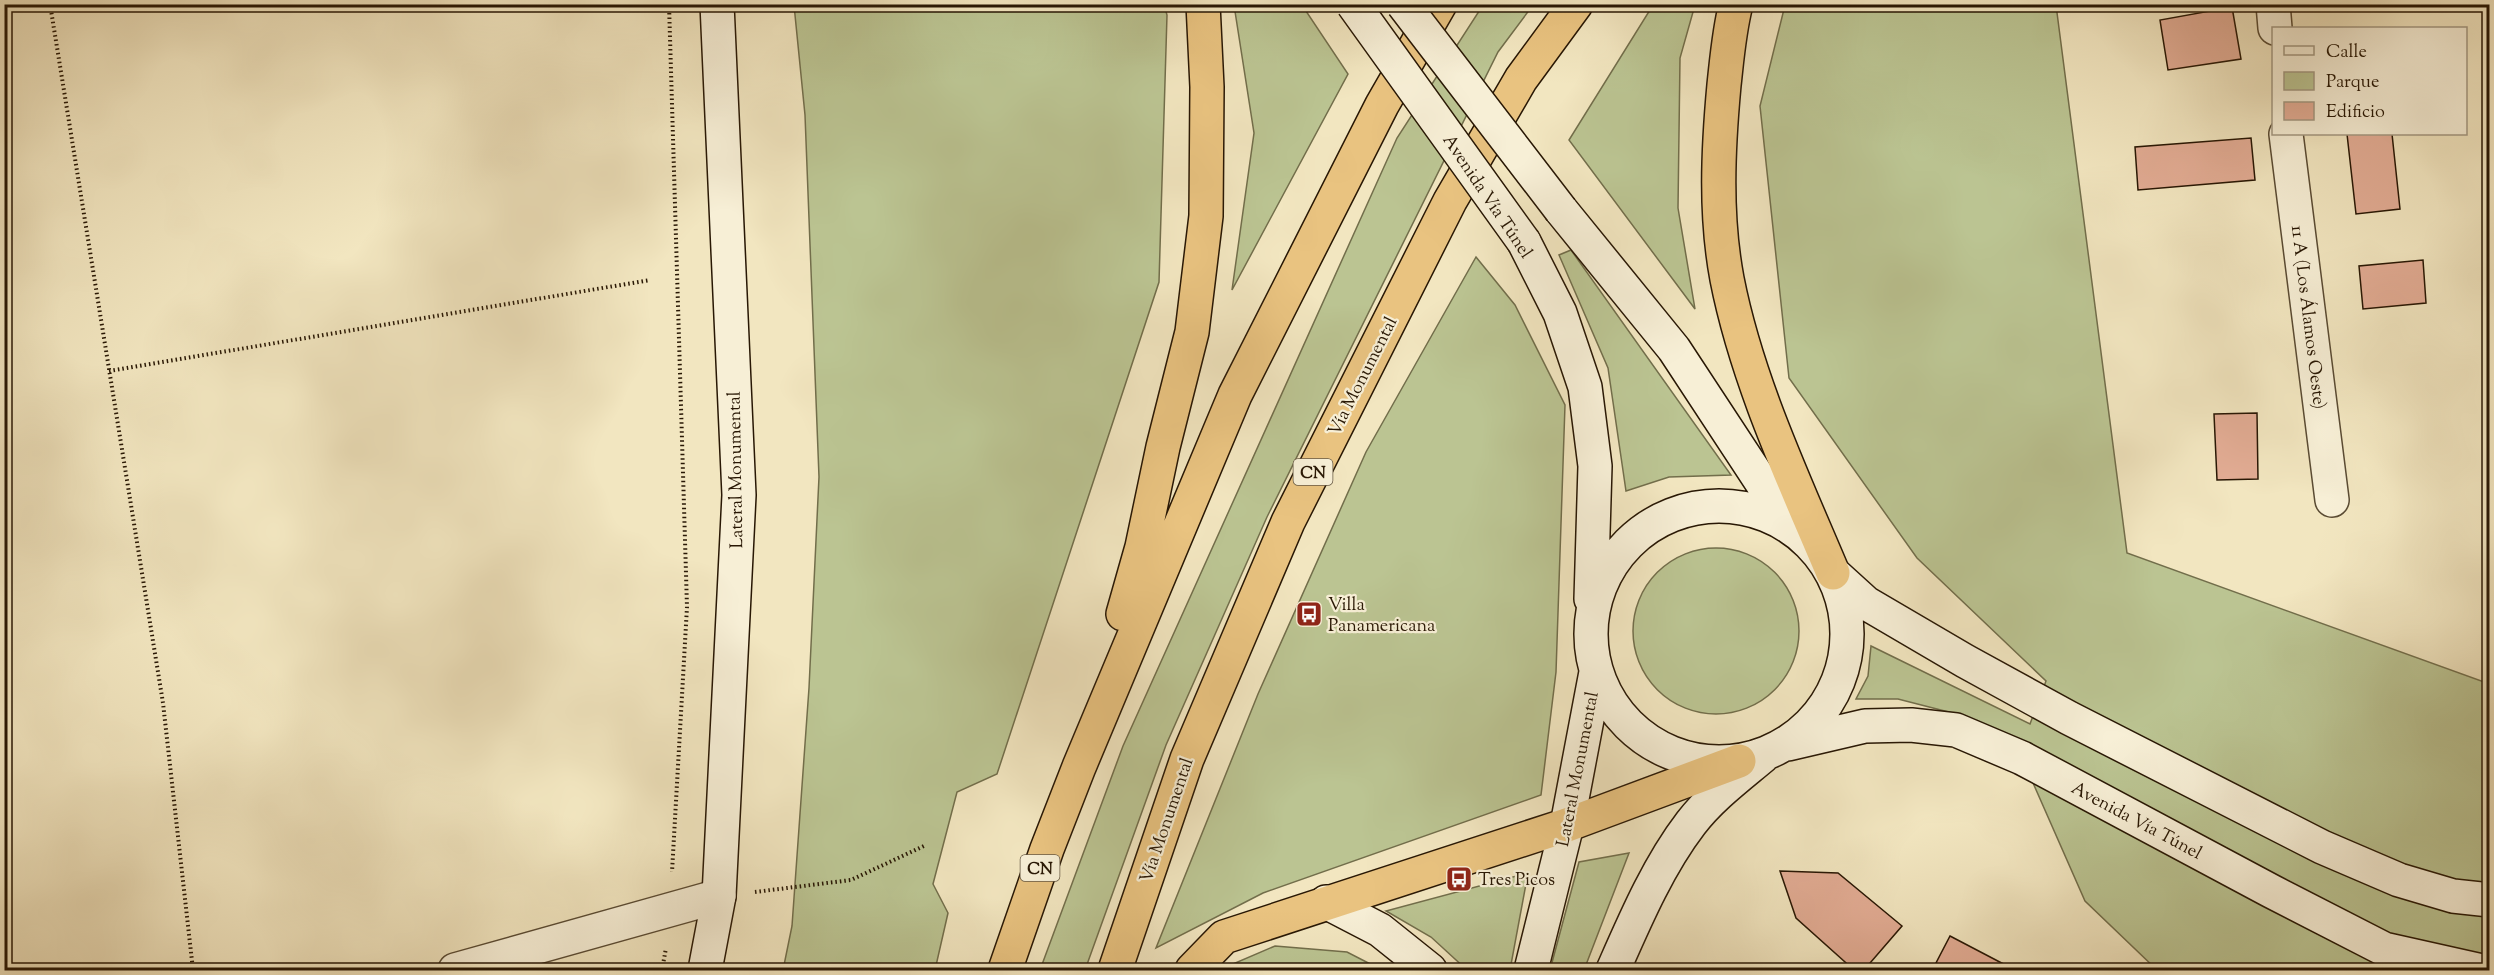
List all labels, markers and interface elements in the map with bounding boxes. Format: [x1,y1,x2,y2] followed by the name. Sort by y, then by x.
[2272,27,2467,135] legend
[2326,40,2367,66] text: Calle
[2326,70,2379,96] text: Parque
[2326,100,2385,126] text: Edificio
[1435,130,1538,264] street label: Avenida Vía Túnel
[2283,224,2331,411] street label: 11 A (Los Álamos Oeste)
[1323,313,1405,441] street label: Vía Monumental
[723,391,751,549] street label: Lateral Monumental
[1294,459,1332,485] road number: CN
[1328,593,1435,640] place label: Villa Panamericana
[1294,599,1324,629] bus stop icon: Villa Panamericana
[1551,690,1607,849] street label: Lateral Monumental
[1134,755,1201,887] street label: Vía Monumental
[2066,776,2206,867] street label: Avenida Vía Túnel
[1020,855,1060,881] road number: CN
[1444,864,1474,894] bus stop icon: Tres Picos
[1478,868,1555,894] place label: Tres Picos

